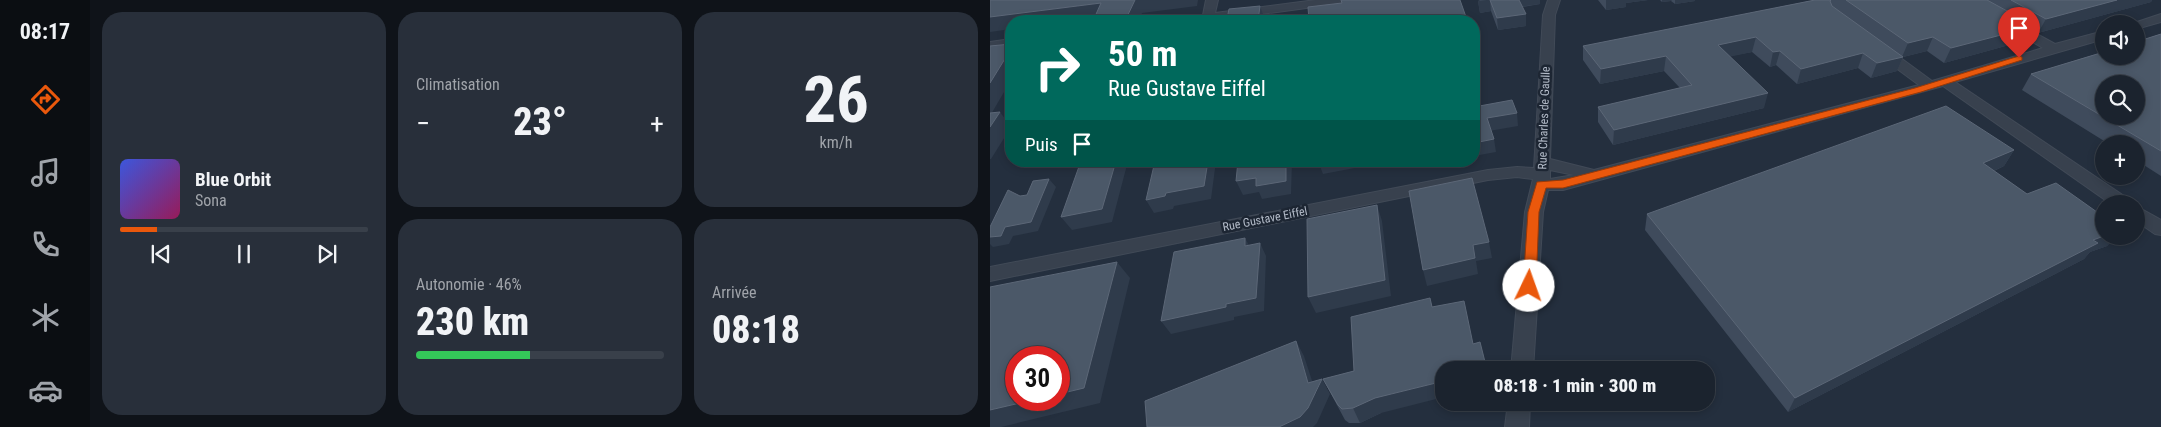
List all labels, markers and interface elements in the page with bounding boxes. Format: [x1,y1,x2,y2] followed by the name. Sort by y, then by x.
[1998,7,2040,58] pin
[2005,14,2033,42] icon: arrive
[2095,15,2145,245] map controls
[2095,15,2145,65] button: sound
[20,19,70,44] text: 08:17
[1108,34,1177,75] text: 50 m
[1025,35,1090,100] icon: right
[803,62,869,138] text: 26
[1535,66,1553,170] street label: Rue Charles de Gaulle
[416,75,500,94] text: Climatisation
[2095,75,2145,125] button: search
[1108,76,1266,101] text: Rue Gustave Eiffel
[28,82,63,117] icon: directions
[513,100,567,144] text: 23°
[416,107,430,140] text: −
[650,107,664,140] text: +
[1068,130,1096,158] icon: arrive
[820,133,852,152] text: km/h
[1025,133,1058,156] text: Puis
[2095,135,2145,185] button: +
[28,155,63,190] icon: music
[195,168,271,191] text: Blue Orbit
[195,191,227,210] text: Sona
[2095,195,2145,245] button: −
[1221,204,1309,234] street label: Rue Gustave Eiffel
[28,227,63,262] icon: phone
[147,240,175,268] icon: previous
[230,240,258,268] icon: pause
[313,240,341,268] icon: next
[1502,259,1554,311] position arrow
[416,275,522,294] text: Autonomie · 46%
[712,283,756,302] text: Arrivée
[28,300,63,335] icon: climate
[416,300,529,344] text: 230 km
[712,308,800,352] text: 08:18
[1005,346,1070,411] speed limit sign: 30
[28,373,63,408] icon: car
[1494,374,1656,397] text: 08:18 · 1 min · 300 m

